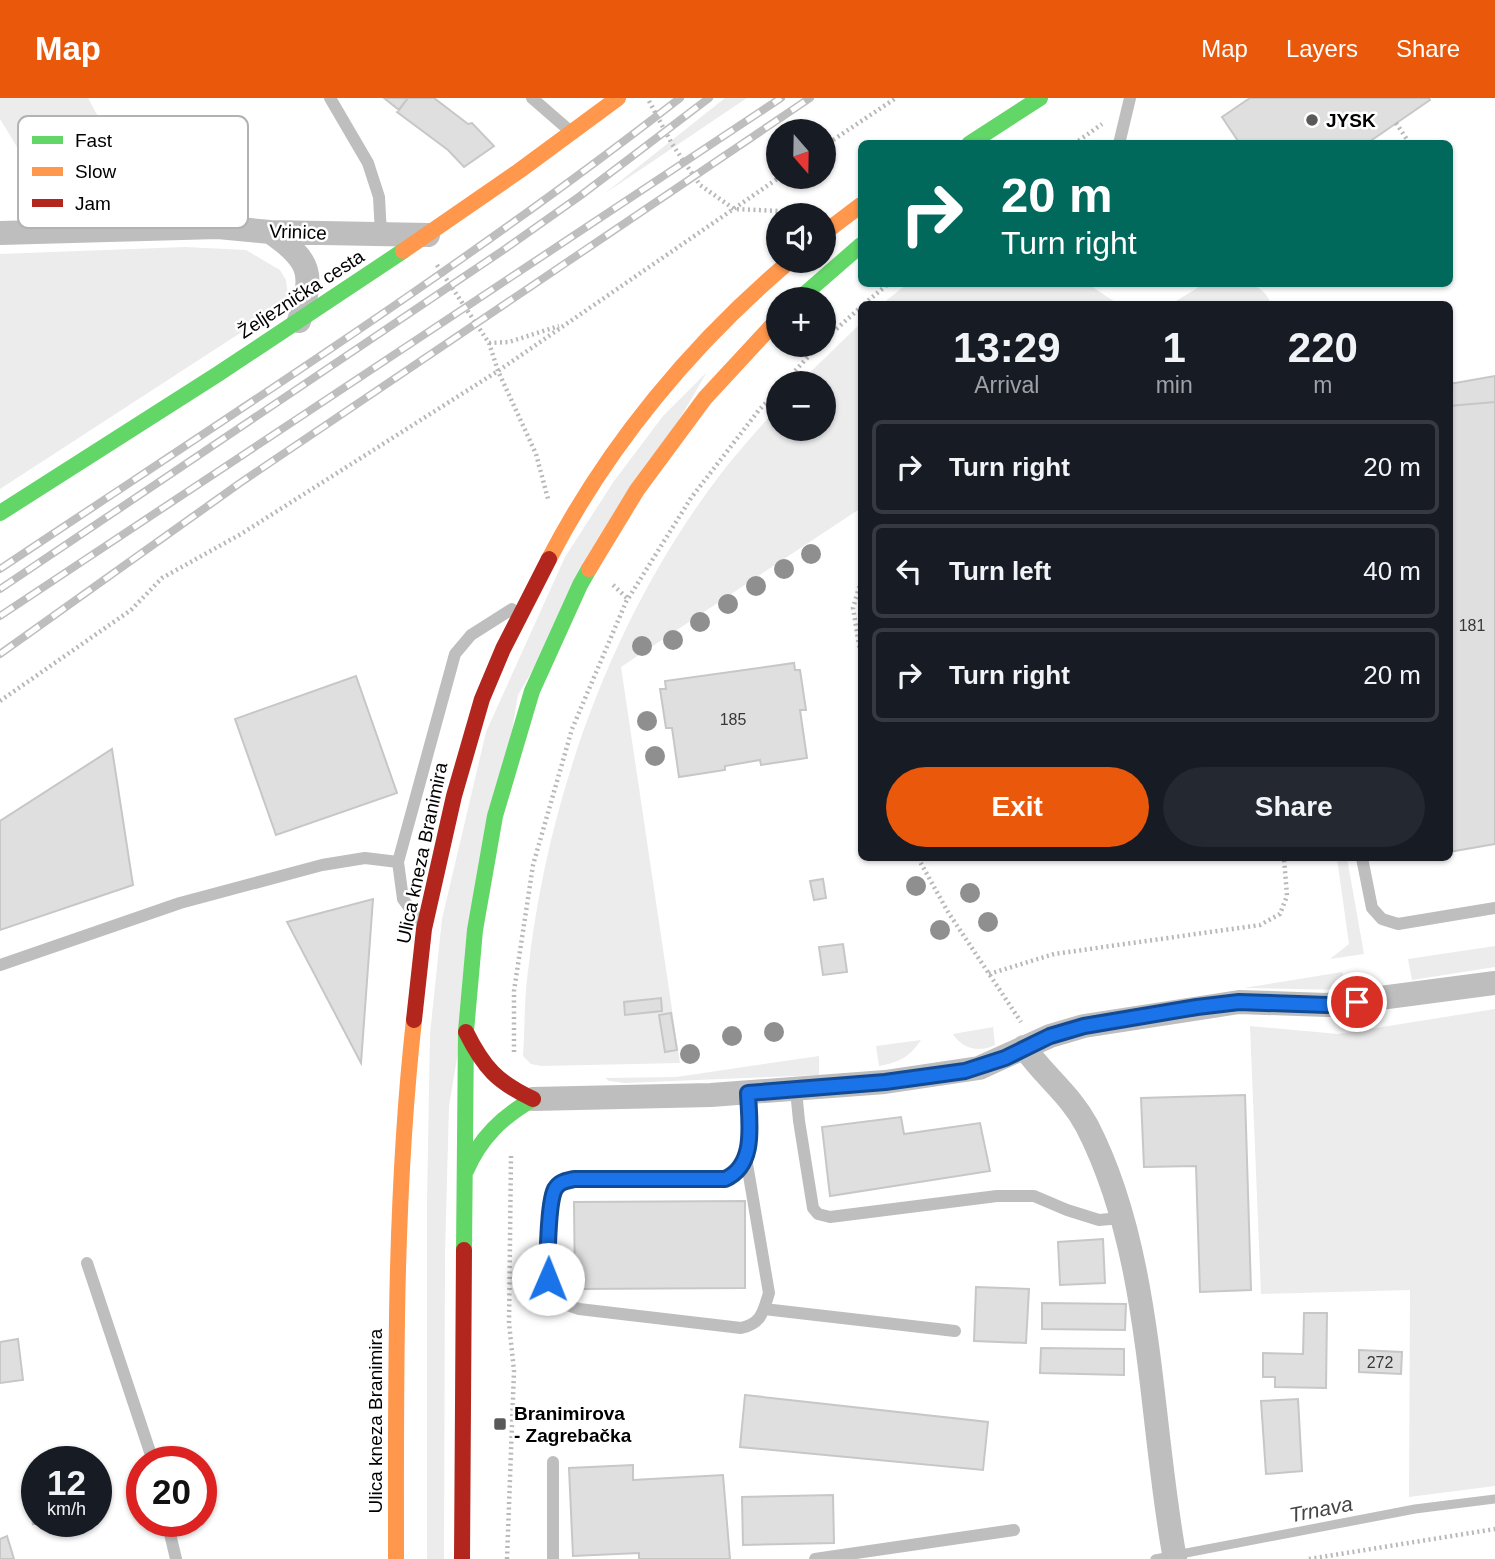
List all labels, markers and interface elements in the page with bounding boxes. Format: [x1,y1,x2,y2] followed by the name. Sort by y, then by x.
[35,30,101,67] text: Map
[1201,35,1248,62] text: Map
[1286,35,1358,62] text: Layers
[1396,35,1460,62] text: Share
[1326,110,1376,131] place label: JYSK
[1304,112,1320,128] marker: JYSK
[18,116,248,228] legend
[766,119,836,189] north arrow
[766,119,836,441] map controls
[75,130,113,151] text: Fast
[75,161,116,182] text: Slow
[886,168,977,259] icon: right
[1001,168,1113,222] text: 20 m
[75,193,111,214] text: Jam
[766,203,836,273] button: sound
[269,221,327,243] street label: Vrinice
[1001,225,1137,261] text: Turn right
[234,245,368,342] street label: Željeznička cesta
[766,287,836,357] button: +
[953,324,1061,371] text: 13:29
[1162,324,1186,371] text: 1
[1288,324,1358,371] text: 220
[766,371,836,441] button: −
[974,372,1039,398] text: Arrival
[1156,372,1193,398] text: min
[1313,372,1332,398] text: m
[890,448,928,486] icon: right
[949,452,1070,482] text: Turn right
[1363,452,1421,482] text: 20 m
[890,552,928,590] icon: left
[949,556,1051,586] text: Turn left
[1363,556,1421,586] text: 40 m
[1459,617,1485,634] house number: 181
[890,656,928,694] icon: right
[949,660,1070,690] text: Turn right
[1363,660,1421,690] text: 20 m
[720,711,746,728] house number: 185
[393,760,452,946] street label: Ulica kneza Branimira
[886,767,1149,847] button: Exit
[1163,767,1425,847] button: Share
[1327,972,1387,1032] pin
[1338,983,1376,1021] icon: arrive
[511,1242,585,1316] position arrow
[365,1328,386,1513] street label: Ulica kneza Branimira
[1367,1354,1393,1371] house number: 272
[514,1403,632,1446] place label: Branimirova - Zagrebačka
[492,1416,508,1432] marker: Branimirova - Zagrebačka
[126,1446,217,1537] speed limit sign: 20
[47,1463,86,1502] text: 12
[1287,1492,1355,1526] water label: Trnava
[47,1499,86,1519] text: km/h

